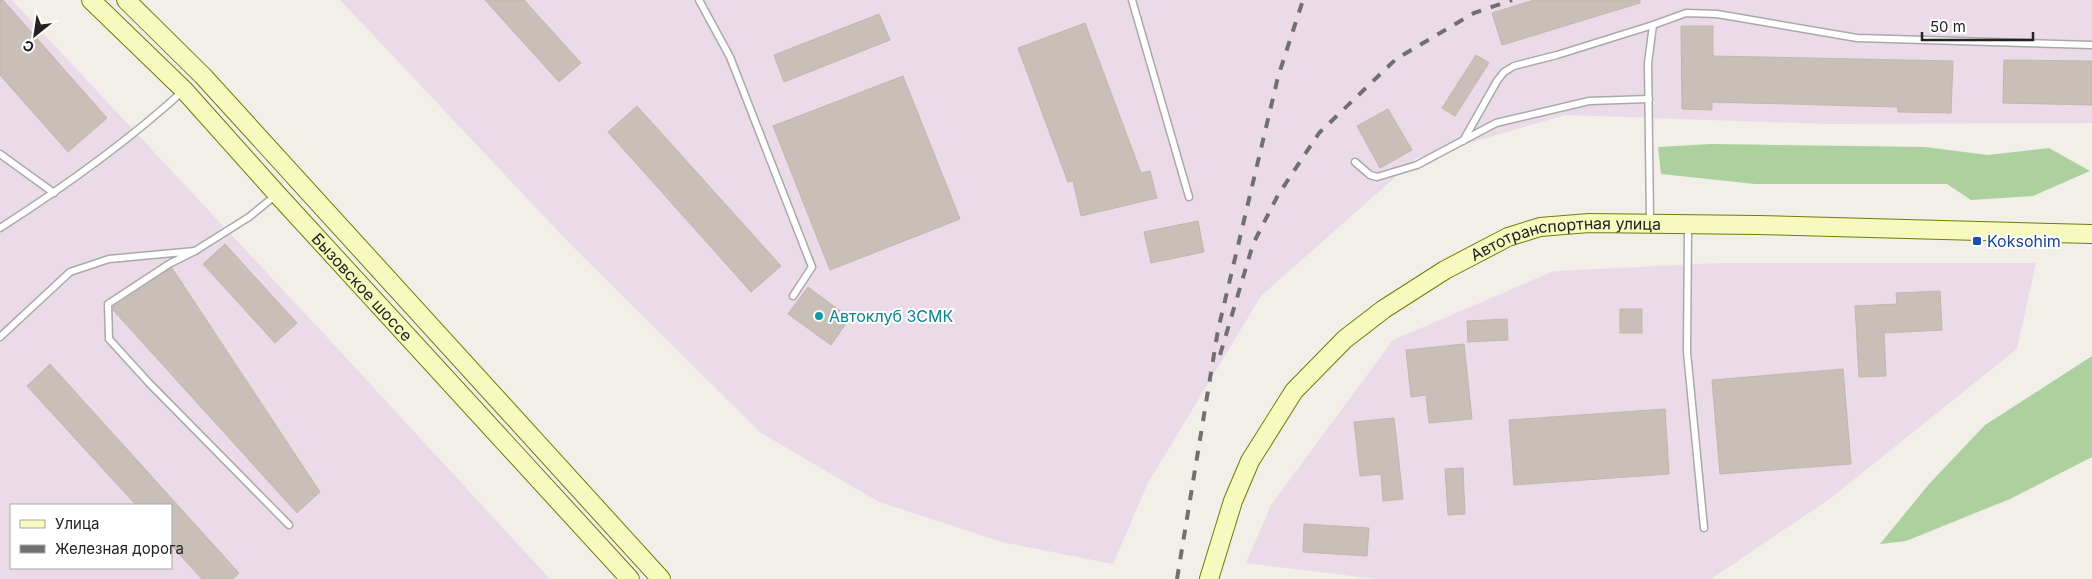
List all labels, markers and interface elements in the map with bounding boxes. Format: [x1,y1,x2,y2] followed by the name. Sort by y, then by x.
[10,10,60,60] north arrow
[1922,10,2033,42] scale bar
[1930,17,1966,36] text: 50 m
[20,37,37,57] text: С
[1467,213,1661,265] street label: Автотранспортная улица
[308,229,417,345] street label: Бызовское шоссе
[1987,231,2061,251] place label: Koksohim
[1971,235,1983,247] marker: Koksohim
[829,306,953,326] place label: Автоклуб ЗСМК
[813,310,825,322] marker: Автоклуб ЗСМК
[10,504,172,569] legend
[55,514,99,533] text: Улица
[55,539,184,558] text: Железная дорога

